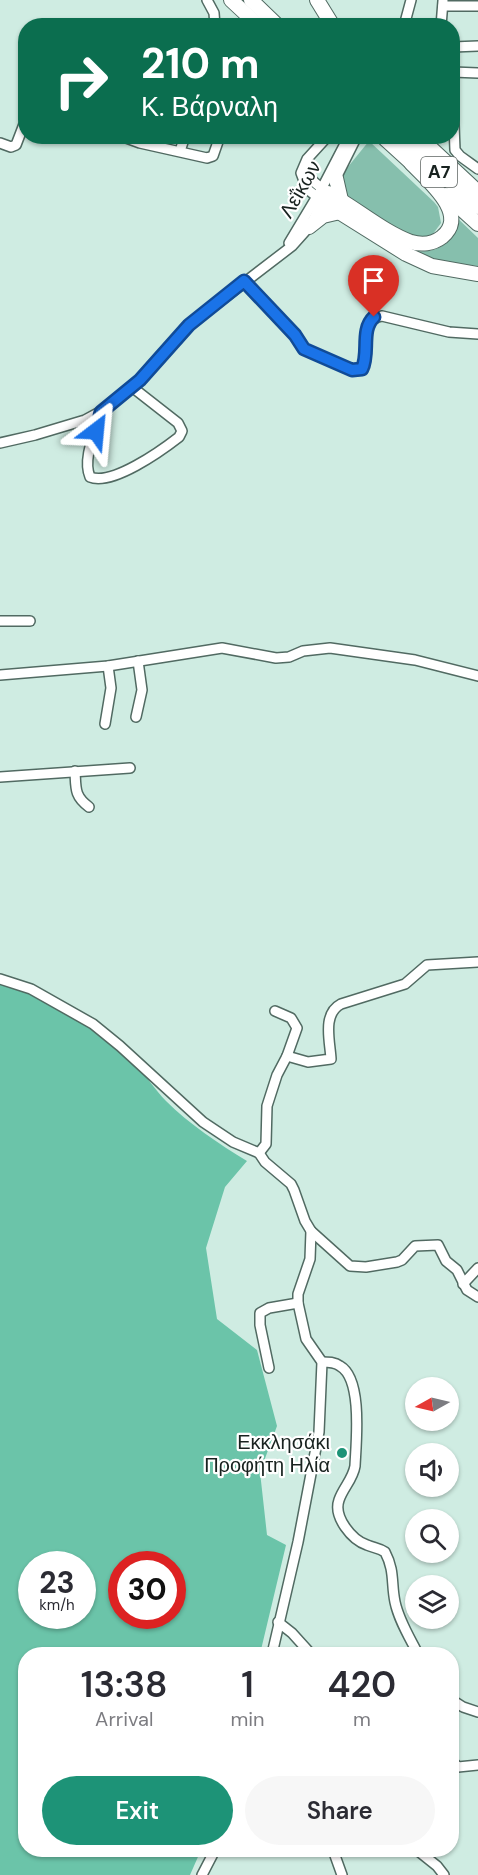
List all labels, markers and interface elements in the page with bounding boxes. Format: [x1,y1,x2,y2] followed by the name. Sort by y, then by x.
[141,36,259,91] text: 210 m
[42,42,120,120] icon: right
[141,89,278,124] text: Κ. Βάρναλη
[273,156,327,222] street label: Λεΐκων
[421,157,457,187] road number: Α7
[348,255,399,317] pin
[357,264,390,297] icon: arrive
[64,399,128,463] position arrow
[405,1377,459,1431] north arrow
[405,1377,459,1629] map controls
[204,1429,330,1478] place label: Εκκλησάκι Προφήτη Ηλία
[405,1443,459,1497] button: sound
[335,1446,349,1460] marker: Εκκλησάκι Προφήτη Ηλία
[405,1509,459,1563] button: search
[108,1551,186,1629] speed limit sign: 30
[39,1563,75,1602] text: 23
[405,1575,459,1629] button: layers
[39,1595,75,1615] text: km/h
[81,1661,168,1708] text: 13:38
[241,1661,254,1708] text: 1
[327,1661,396,1708] text: 420
[95,1706,153,1732] text: Arrival
[230,1706,265,1732] text: min
[353,1706,371,1732] text: m
[42,1776,233,1845] button: Exit
[245,1776,435,1845] button: Share

